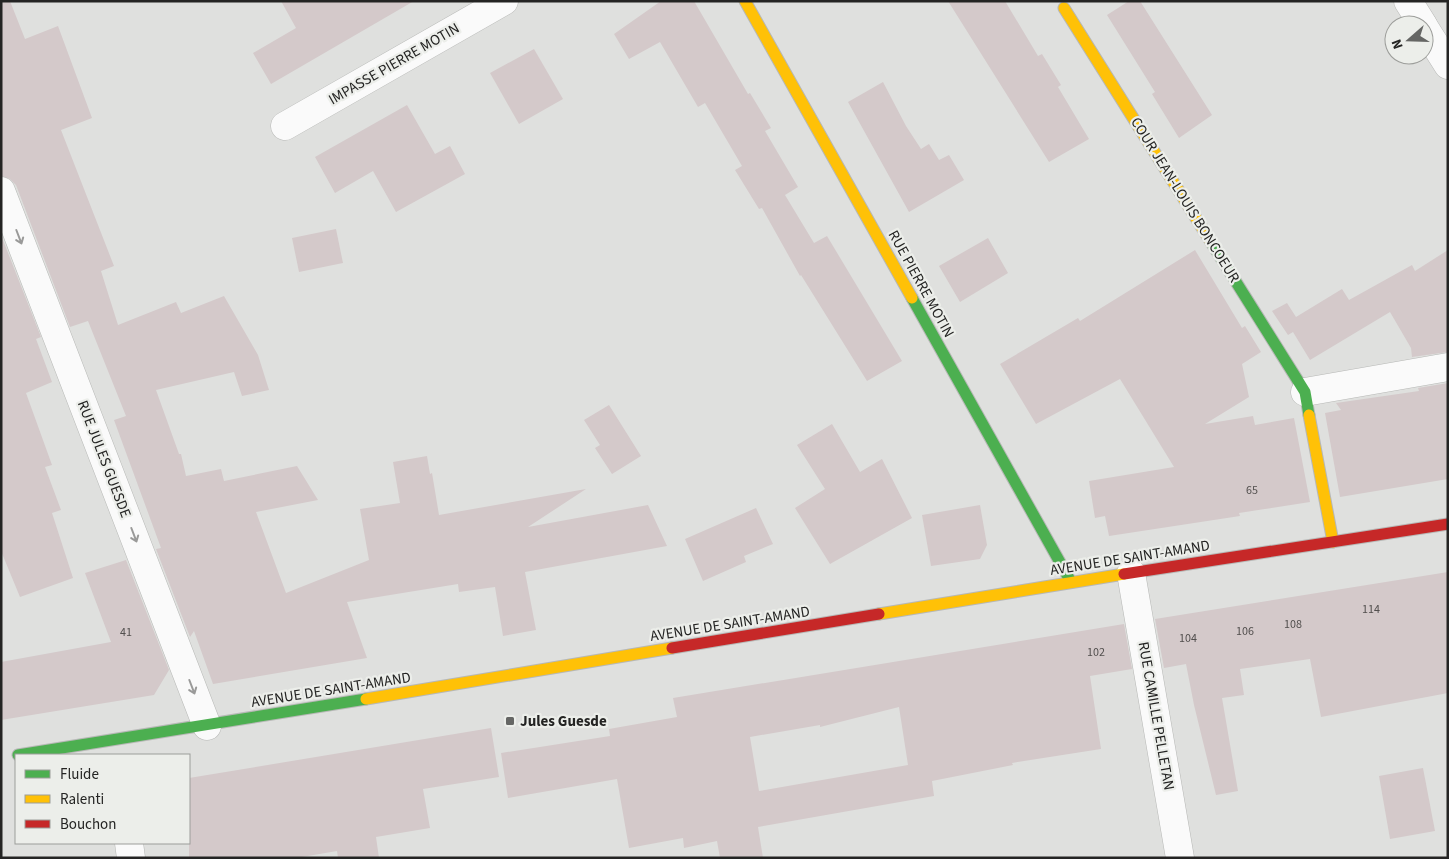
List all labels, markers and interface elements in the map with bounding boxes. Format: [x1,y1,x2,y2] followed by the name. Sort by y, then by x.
[1384,15,1434,65] north arrow
[325,18,463,110] street label: IMPASSE PIERRE MOTIN
[1387,36,1409,52] text: N
[1125,113,1245,287] street label: COUR JEAN-LOUIS BONCOEUR
[883,227,959,341] street label: RUE PIERRE MOTIN
[15,229,24,244] one-way arrow
[72,397,136,521] street label: RUE JULES GUESDE
[1246,482,1258,499] house number: 65
[130,527,139,543] one-way arrow
[1049,535,1211,581] street label: AVENUE DE SAINT-AMAND
[649,601,811,647] street label: AVENUE DE SAINT-AMAND
[1362,601,1380,618] house number: 114
[1284,616,1302,633] house number: 108
[1236,623,1254,640] house number: 106
[120,624,132,641] house number: 41
[1179,630,1197,647] house number: 104
[1133,640,1179,792] street label: RUE CAMILLE PELLETAN
[1087,644,1105,661] house number: 102
[250,667,412,713] street label: AVENUE DE SAINT-AMAND
[188,679,197,694] one-way arrow
[520,711,607,732] place label: Jules Guesde
[504,715,516,727] marker: Jules Guesde
[15,754,190,844] legend
[60,764,99,785] text: Fluide
[60,789,104,810] text: Ralenti
[60,814,116,835] text: Bouchon

